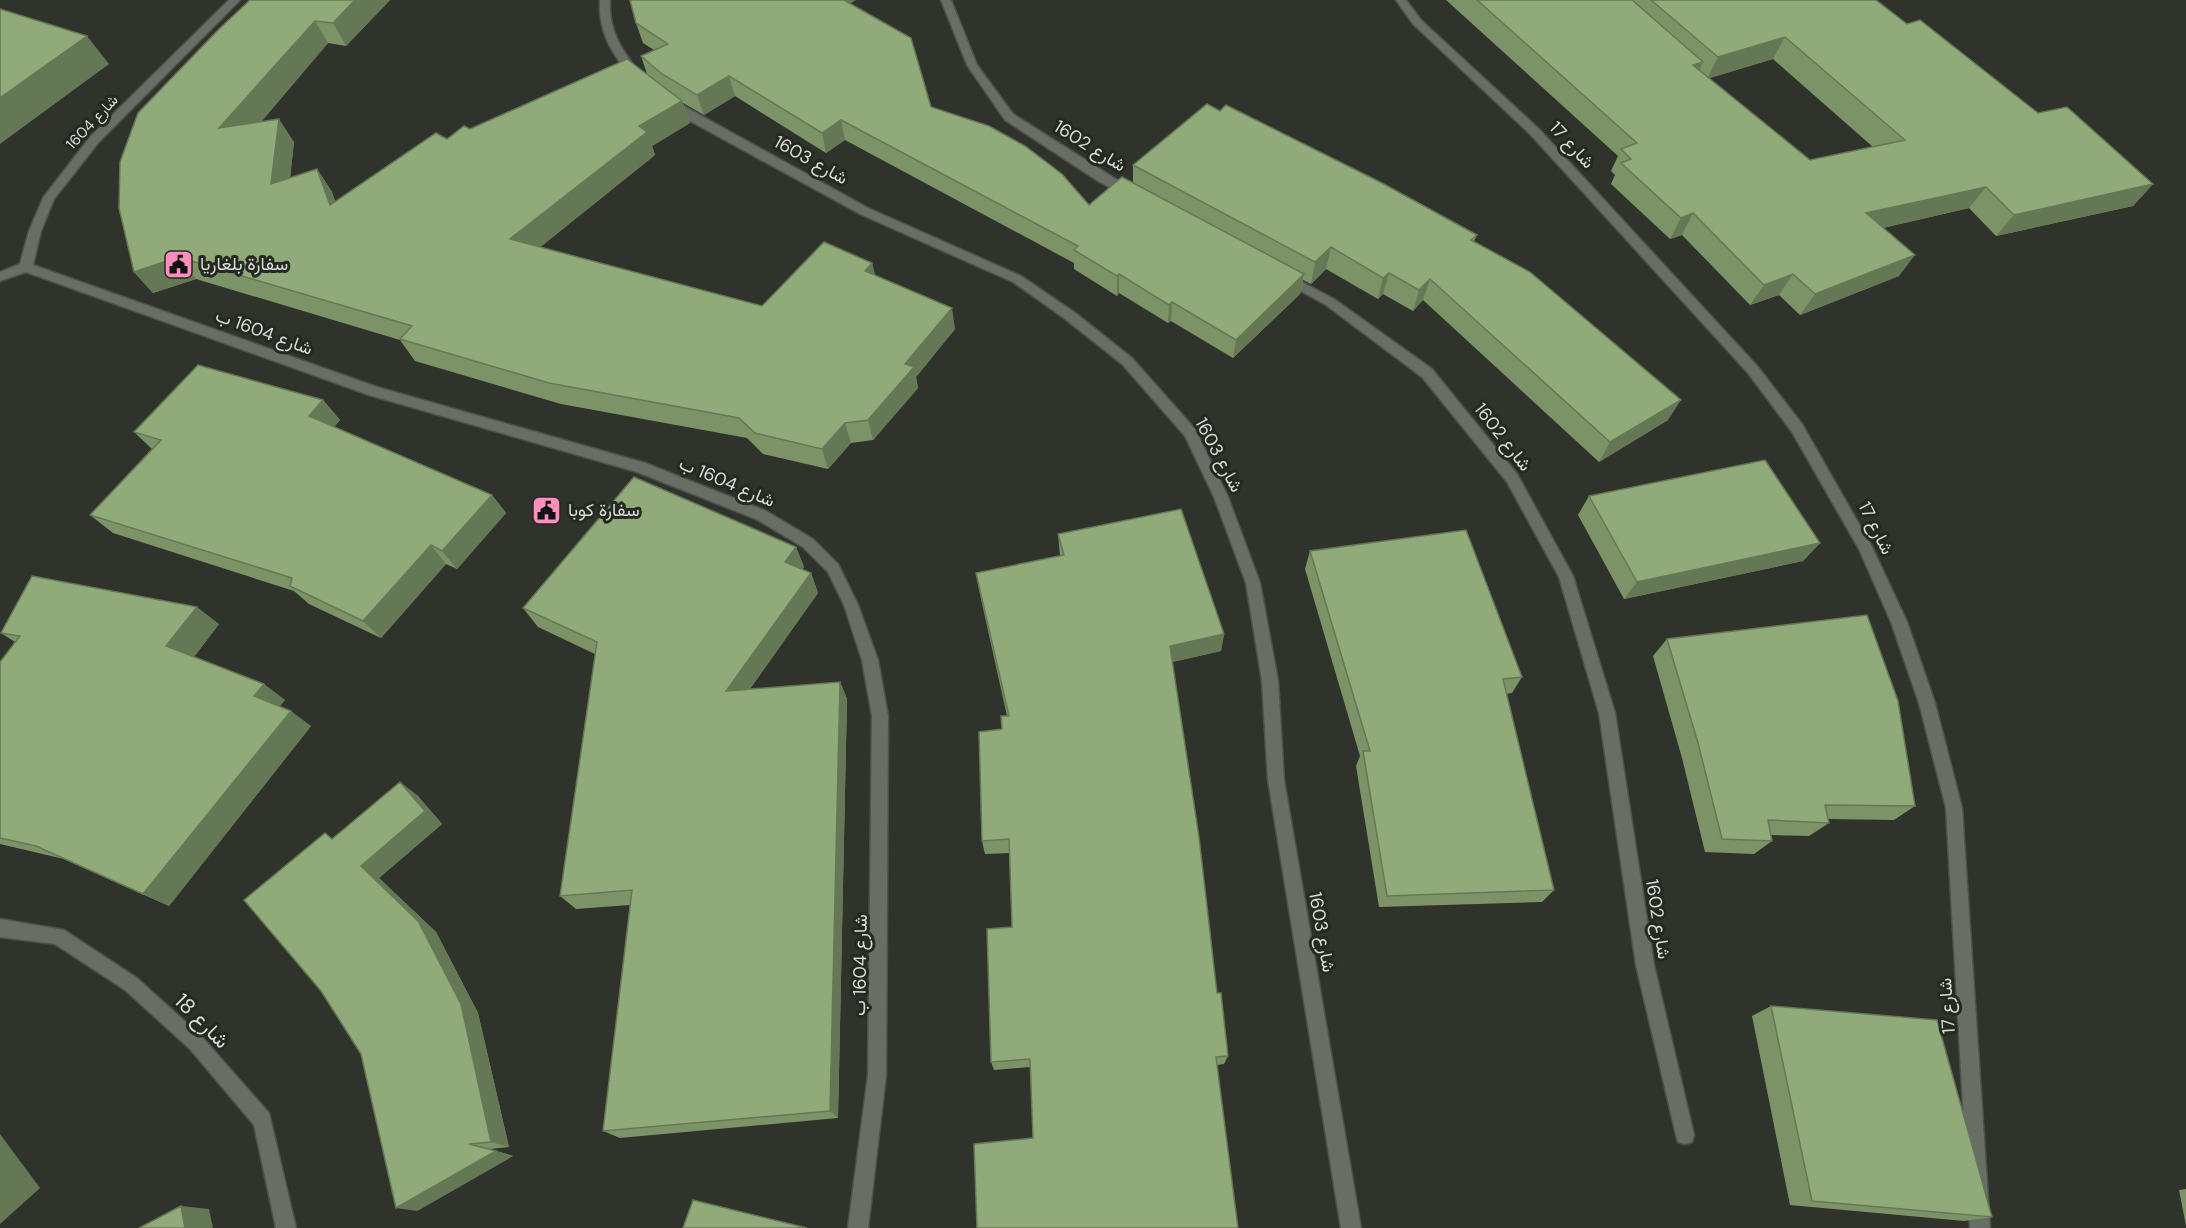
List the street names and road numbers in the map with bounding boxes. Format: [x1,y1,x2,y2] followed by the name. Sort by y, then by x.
[62,90,123,154] street label: شارع 1604
[1050,115,1130,177] street label: شارع 1602
[1544,116,1600,174] street label: شارع 17
[770,130,852,190] street label: شارع 1603
[212,303,316,361] street label: شارع 1604 ب
[1469,398,1537,476] street label: شارع 1602
[1189,414,1249,496] street label: شارع 1603
[676,451,778,513] street label: شارع 1604 ب
[1853,497,1899,559] street label: شارع 17
[1640,877,1676,961] street label: شارع 1602
[1303,890,1341,974] street label: شارع 1603
[847,914,873,1016] street label: شارع 1604 ب
[1933,977,1961,1035] street label: شارع 17
[168,987,236,1055] street label: شارع 18

